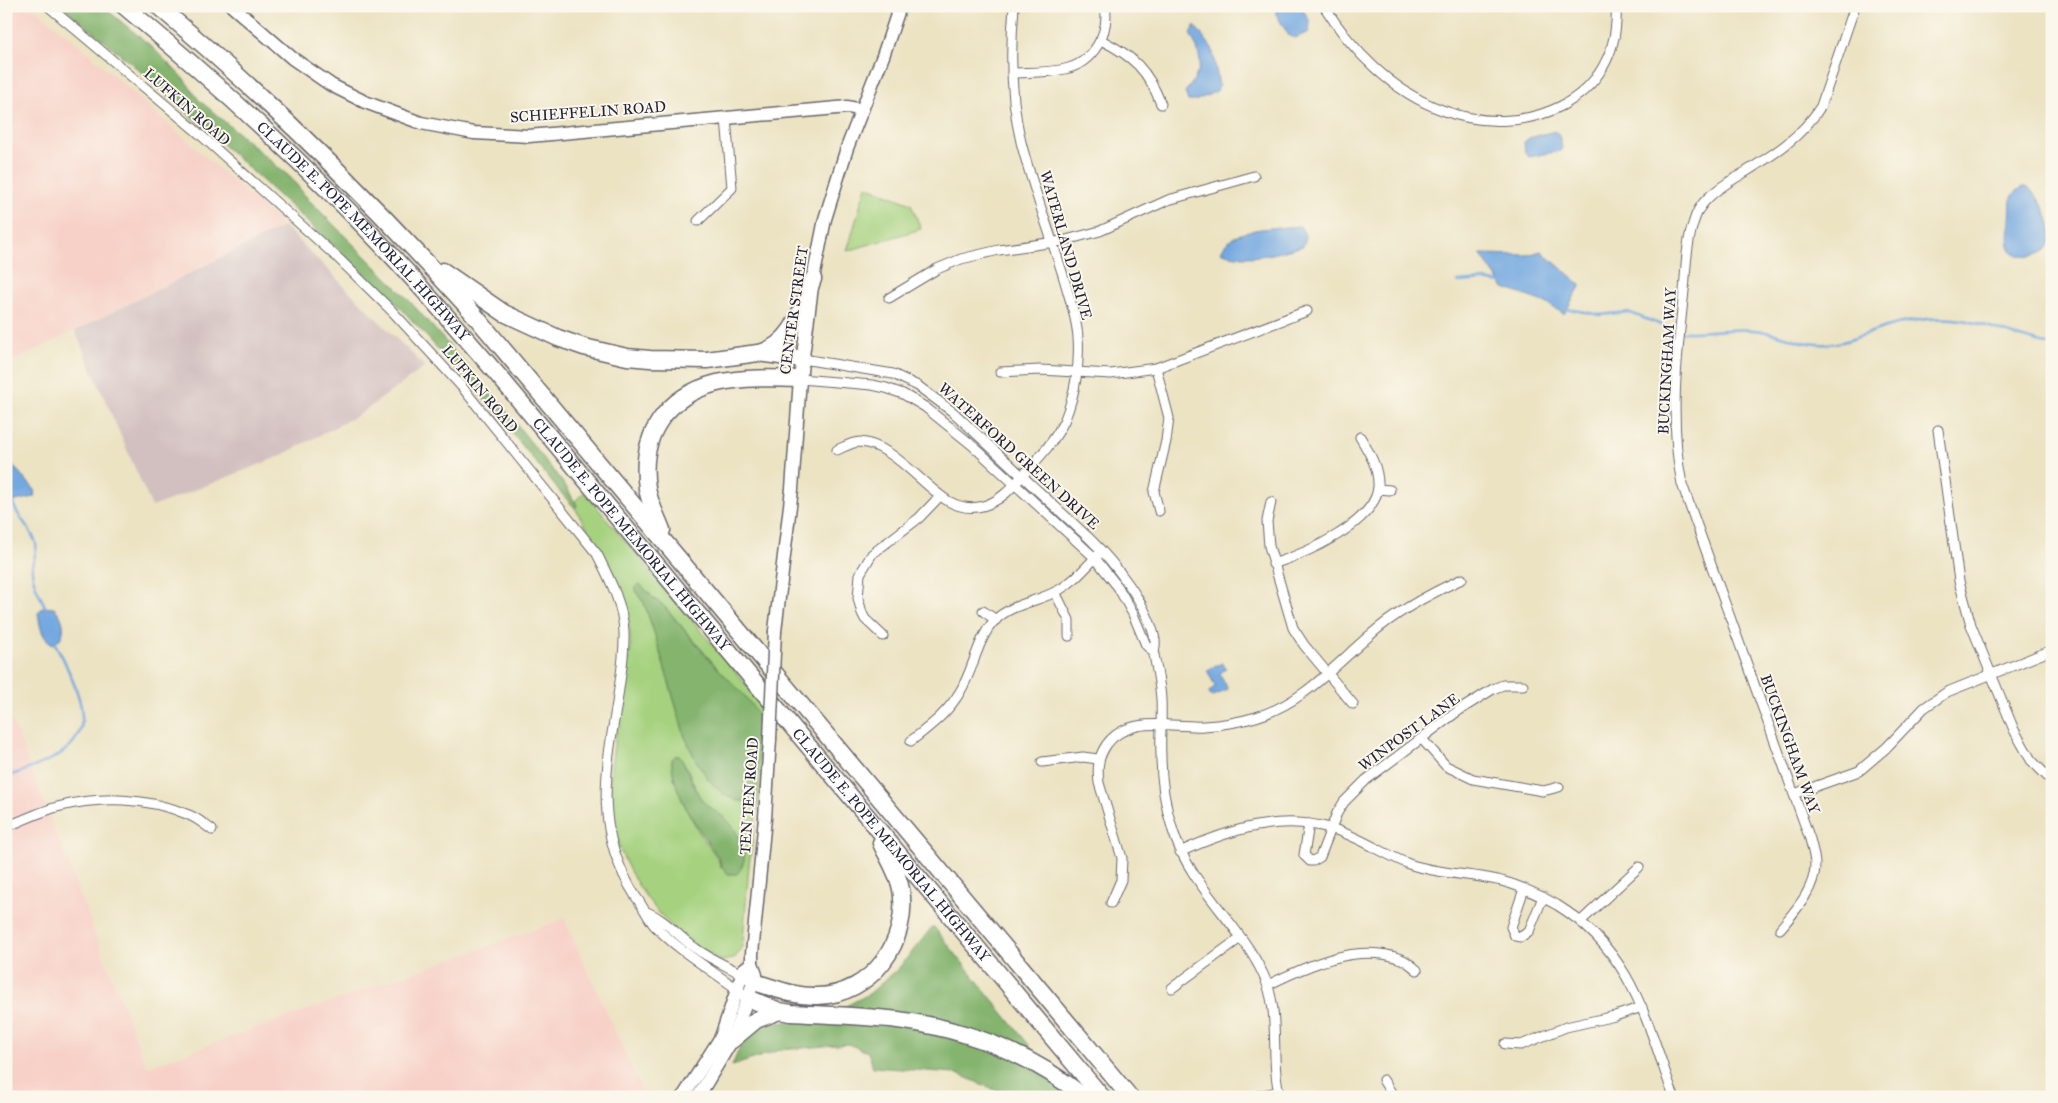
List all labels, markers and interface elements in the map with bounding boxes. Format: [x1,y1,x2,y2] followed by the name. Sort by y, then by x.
[140,64,234,150] street label: LUFKIN ROAD
[509,98,667,126] street label: SCHIEFFELIN ROAD
[253,118,474,345] street label: CLAUDE E. POPE MEMORIAL HIGHWAY
[1036,168,1096,322] street label: WATERLAND DRIVE
[776,245,812,375] street label: CENTER STREET
[1654,287,1680,435] street label: BUCKINGHAM WAY
[438,342,522,437] street label: LUFKIN ROAD
[935,379,1103,533] street label: WATERFORD GREEN DRIVE
[529,414,734,655] street label: CLAUDE E. POPE MEMORIAL HIGHWAY
[1756,672,1824,817] street label: BUCKINGHAM WAY
[1355,689,1463,775] street label: WINPOST LANE
[789,725,994,966] street label: CLAUDE E. POPE MEMORIAL HIGHWAY
[736,737,762,855] street label: TEN TEN ROAD

